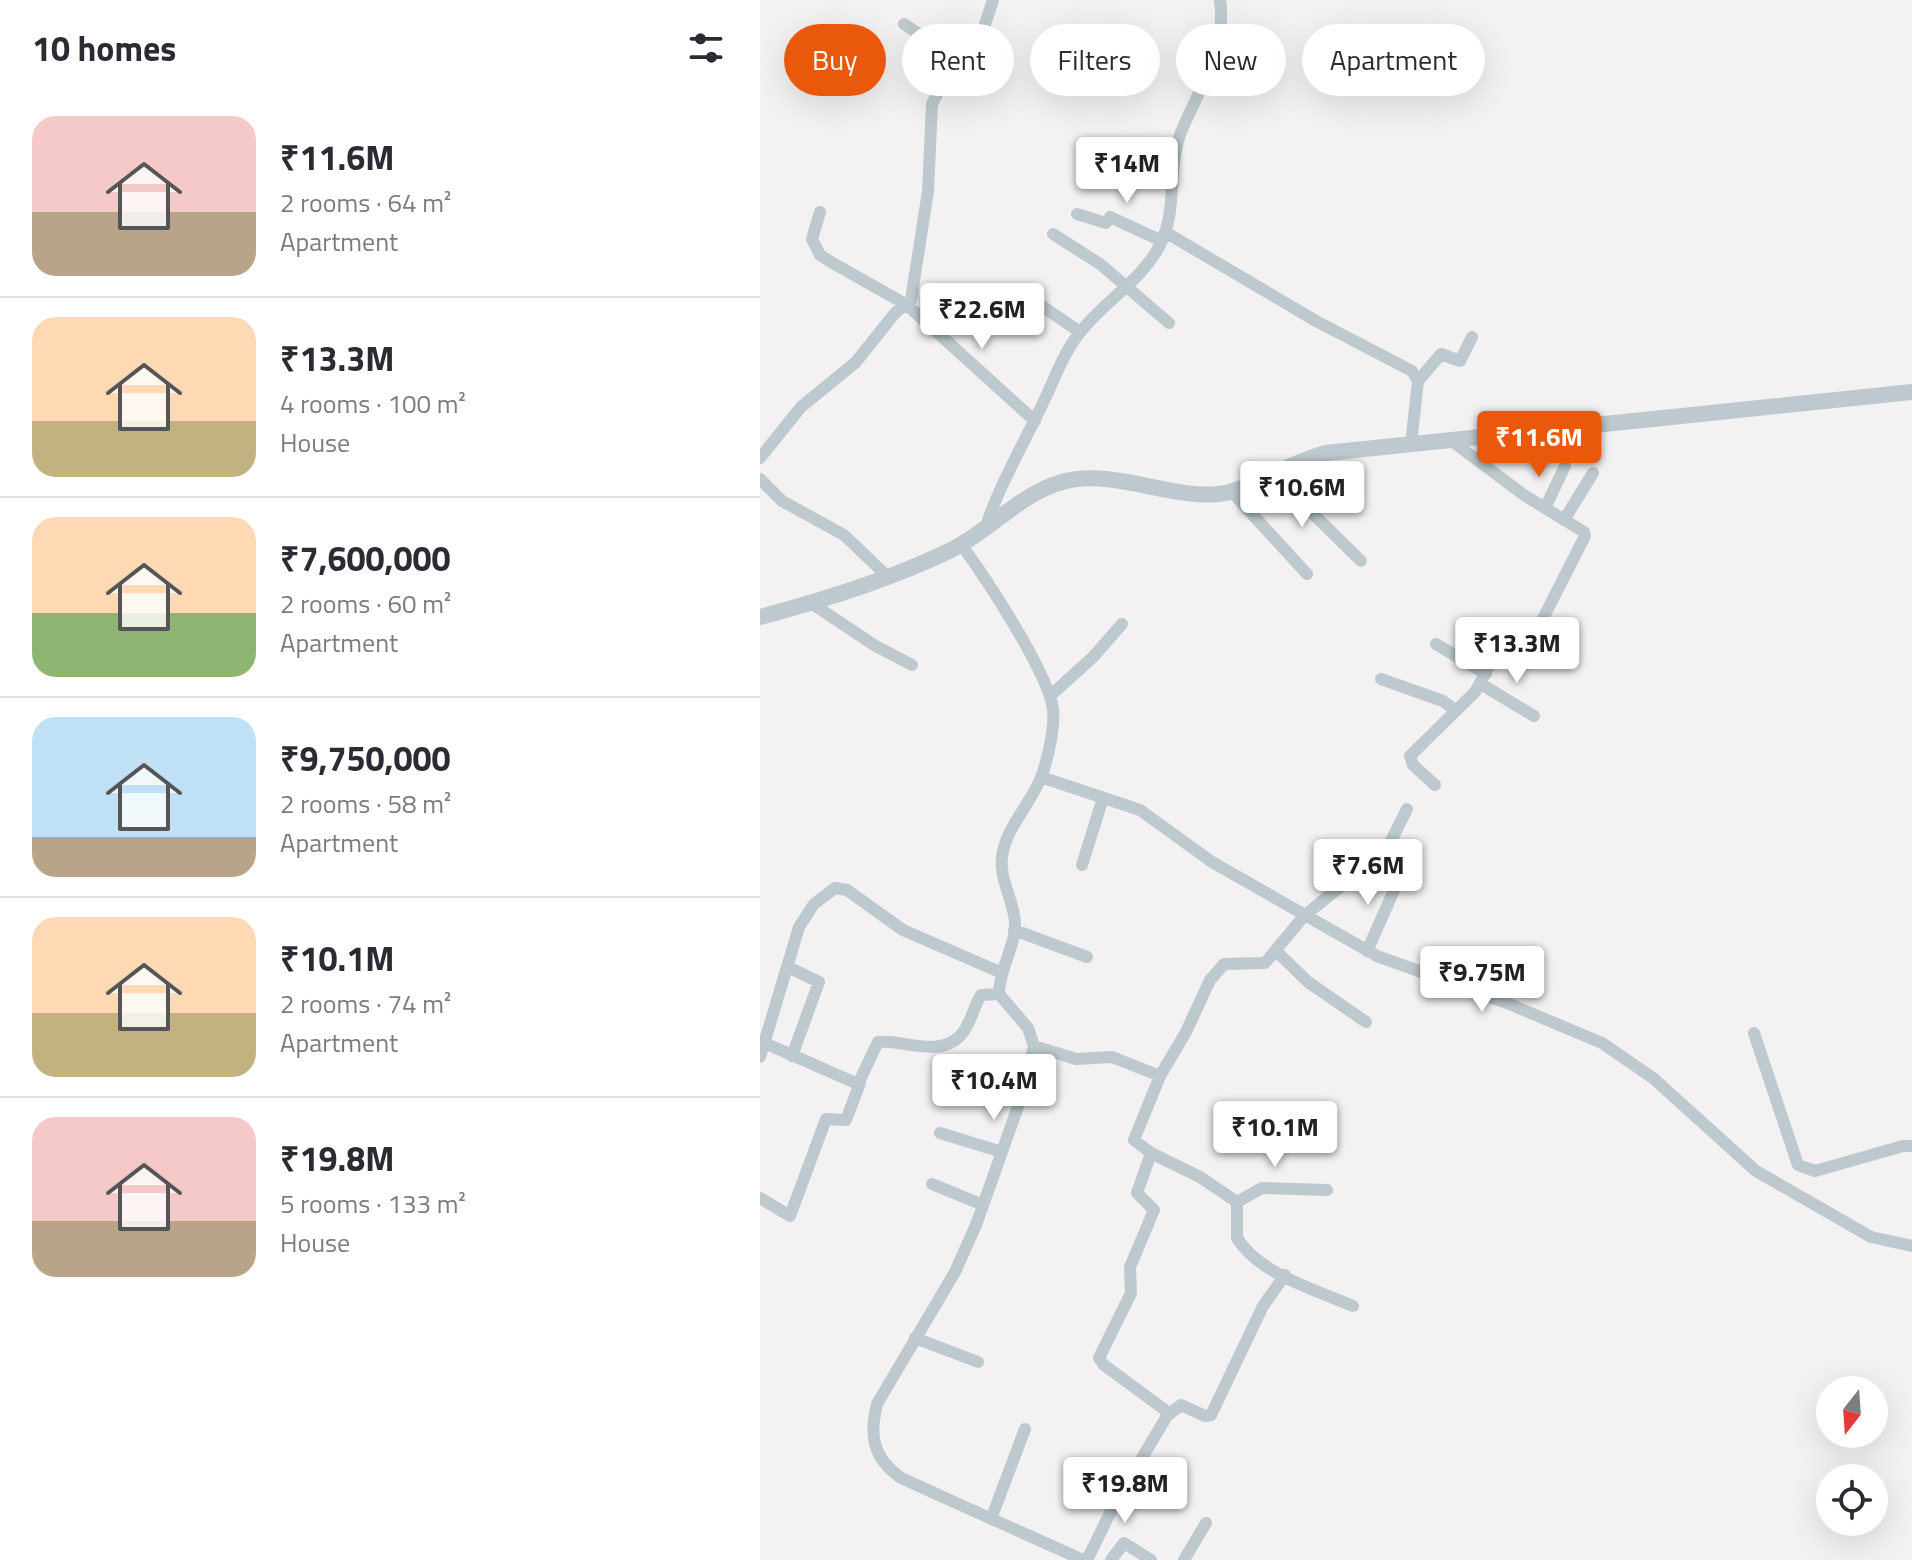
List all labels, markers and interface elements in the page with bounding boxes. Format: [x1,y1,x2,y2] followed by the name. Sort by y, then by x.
[32,22,176,74] text: 10 homes
[784,24,886,96] chip: Buy
[902,24,1014,96] chip: Rent
[1030,24,1160,96] chip: Filters
[1176,24,1286,96] chip: New
[1302,24,1485,96] chip: Apartment
[684,26,728,70] icon: filters
[280,131,394,183] text: ₹11.6M
[1080,137,1174,205] pin: ₹14M
[1094,143,1160,182] text: ₹14M
[96,148,192,244] icon: home
[280,183,451,222] text: 2 rooms · 64 m²
[280,222,398,261] text: Apartment
[917,283,1047,351] pin: ₹22.6M
[938,289,1026,328] text: ₹22.6M
[280,332,394,384] text: ₹13.3M
[96,349,192,445] icon: home
[280,384,466,423] text: 4 rooms · 100 m²
[1474,411,1604,479] pin: ₹11.6M
[1495,417,1583,456] text: ₹11.6M
[280,423,350,462] text: House
[1237,461,1367,529] pin: ₹10.6M
[1258,467,1346,506] text: ₹10.6M
[280,532,451,584] text: ₹7,600,000
[96,549,192,645] icon: home
[280,584,451,623] text: 2 rooms · 60 m²
[1452,617,1582,685] pin: ₹13.3M
[280,623,398,662] text: Apartment
[1473,623,1561,662] text: ₹13.3M
[280,732,451,784] text: ₹9,750,000
[96,749,192,845] icon: home
[280,784,451,823] text: 2 rooms · 58 m²
[280,823,398,862] text: Apartment
[1312,839,1424,907] pin: ₹7.6M
[1332,845,1404,884] text: ₹7.6M
[280,932,394,984] text: ₹10.1M
[1417,946,1547,1014] pin: ₹9.75M
[96,949,192,1045] icon: home
[1438,952,1526,991] text: ₹9.75M
[280,984,451,1023] text: 2 rooms · 74 m²
[280,1023,398,1062] text: Apartment
[929,1054,1059,1122] pin: ₹10.4M
[950,1060,1038,1099] text: ₹10.4M
[1210,1101,1340,1169] pin: ₹10.1M
[1231,1107,1319,1146] text: ₹10.1M
[280,1132,394,1184] text: ₹19.8M
[96,1149,192,1245] icon: home
[280,1184,466,1223] text: 5 rooms · 133 m²
[280,1223,350,1262] text: House
[1816,1376,1888,1448] north arrow
[1816,1376,1888,1536] map controls
[1060,1457,1190,1525] pin: ₹19.8M
[1081,1463,1169,1502] text: ₹19.8M
[1816,1464,1888,1536] button: locate

